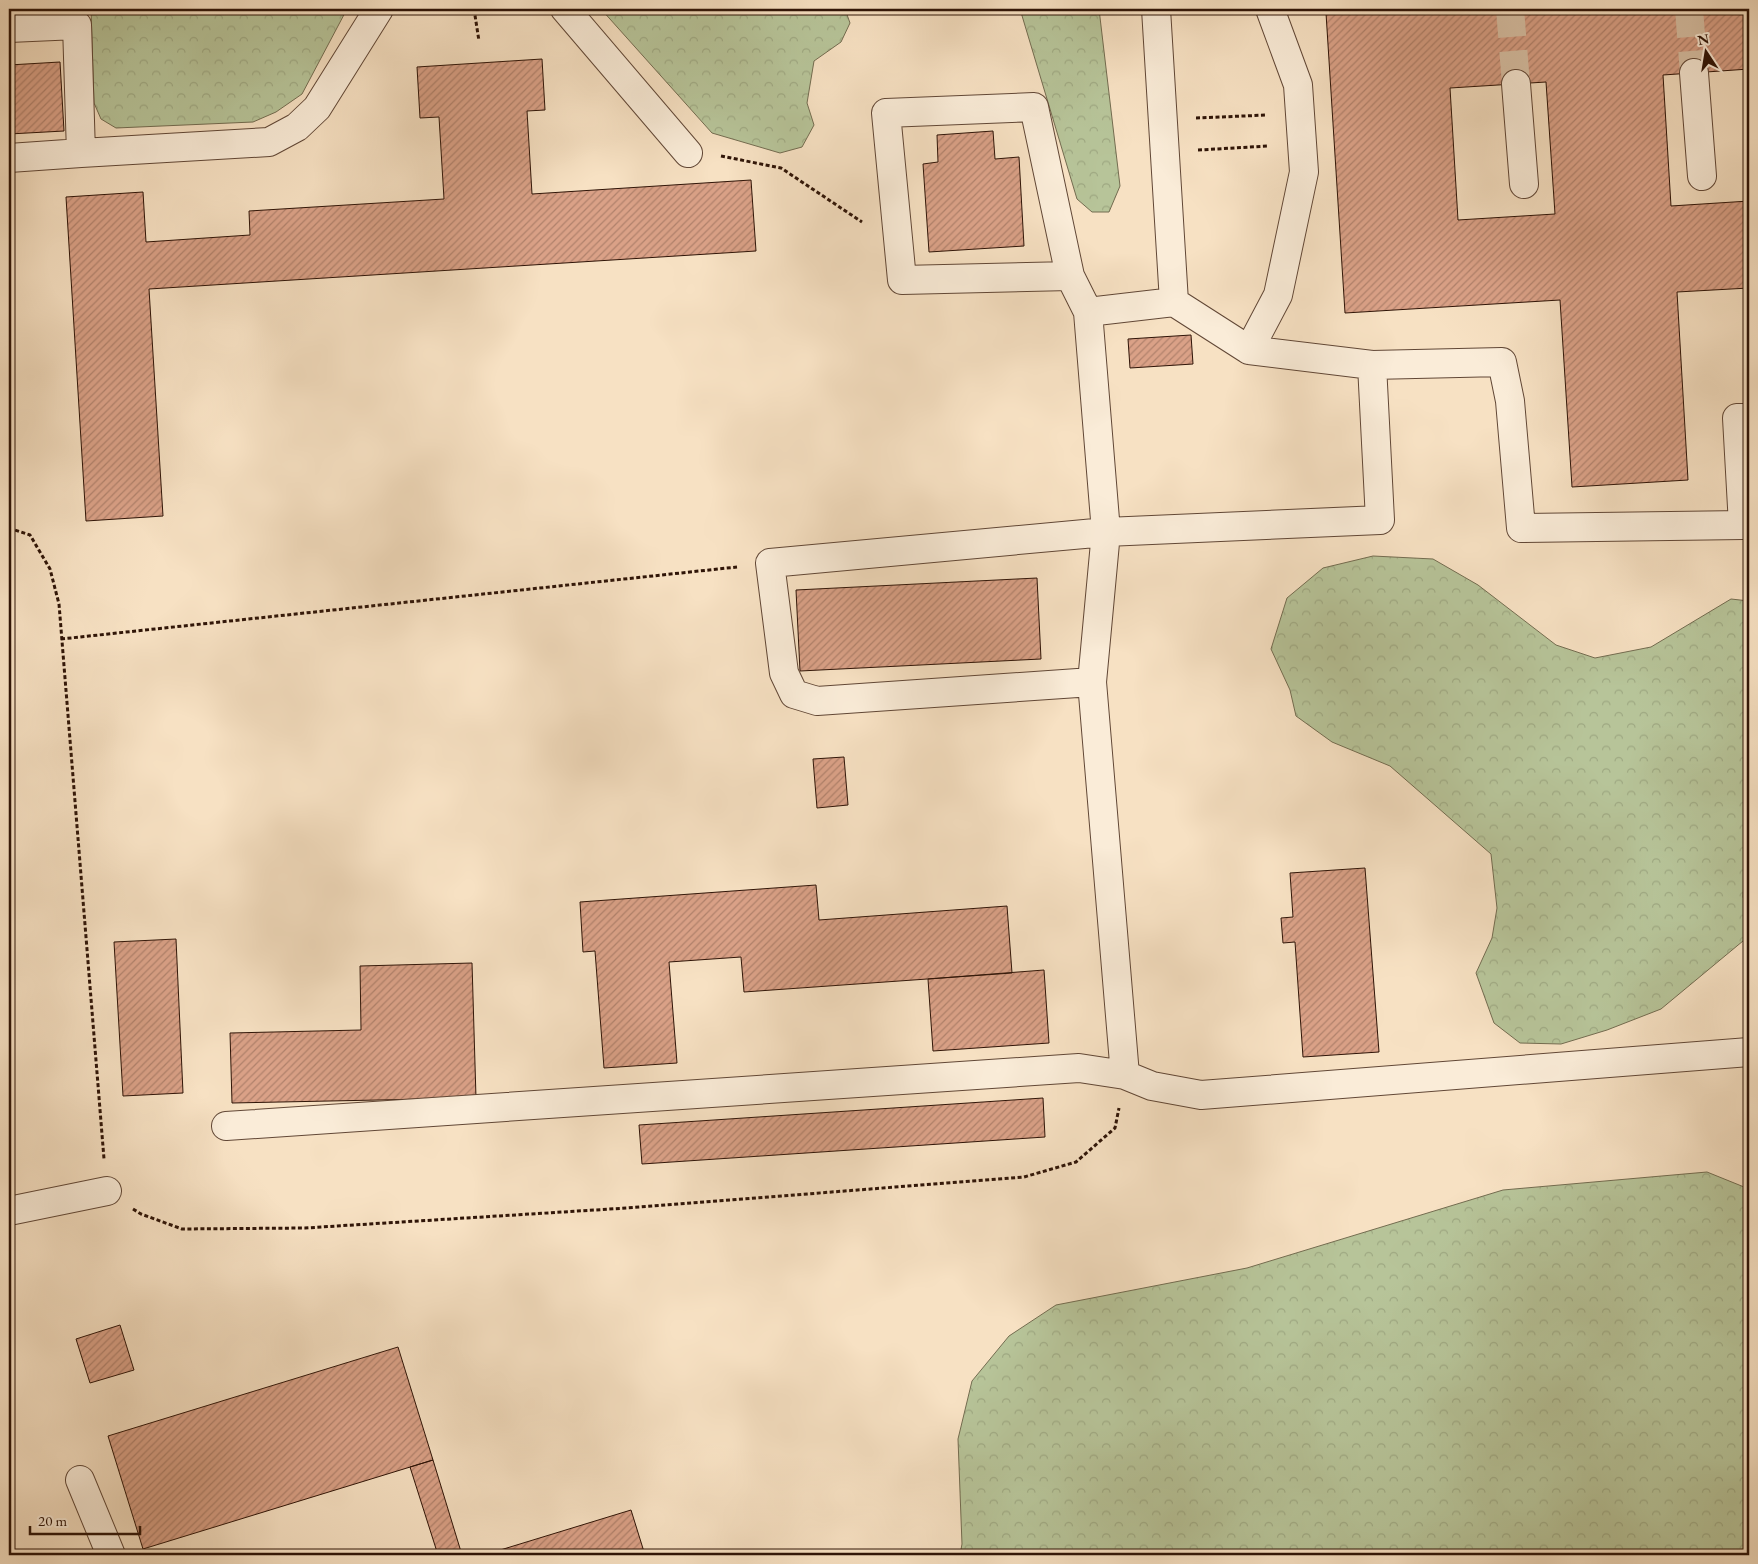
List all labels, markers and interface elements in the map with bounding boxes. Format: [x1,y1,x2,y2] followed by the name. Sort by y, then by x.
[1680,28,1730,78] north arrow
[1696,29,1711,49] text: N
[30,1504,140,1536] scale bar
[38,1511,67,1530] text: 20 m

